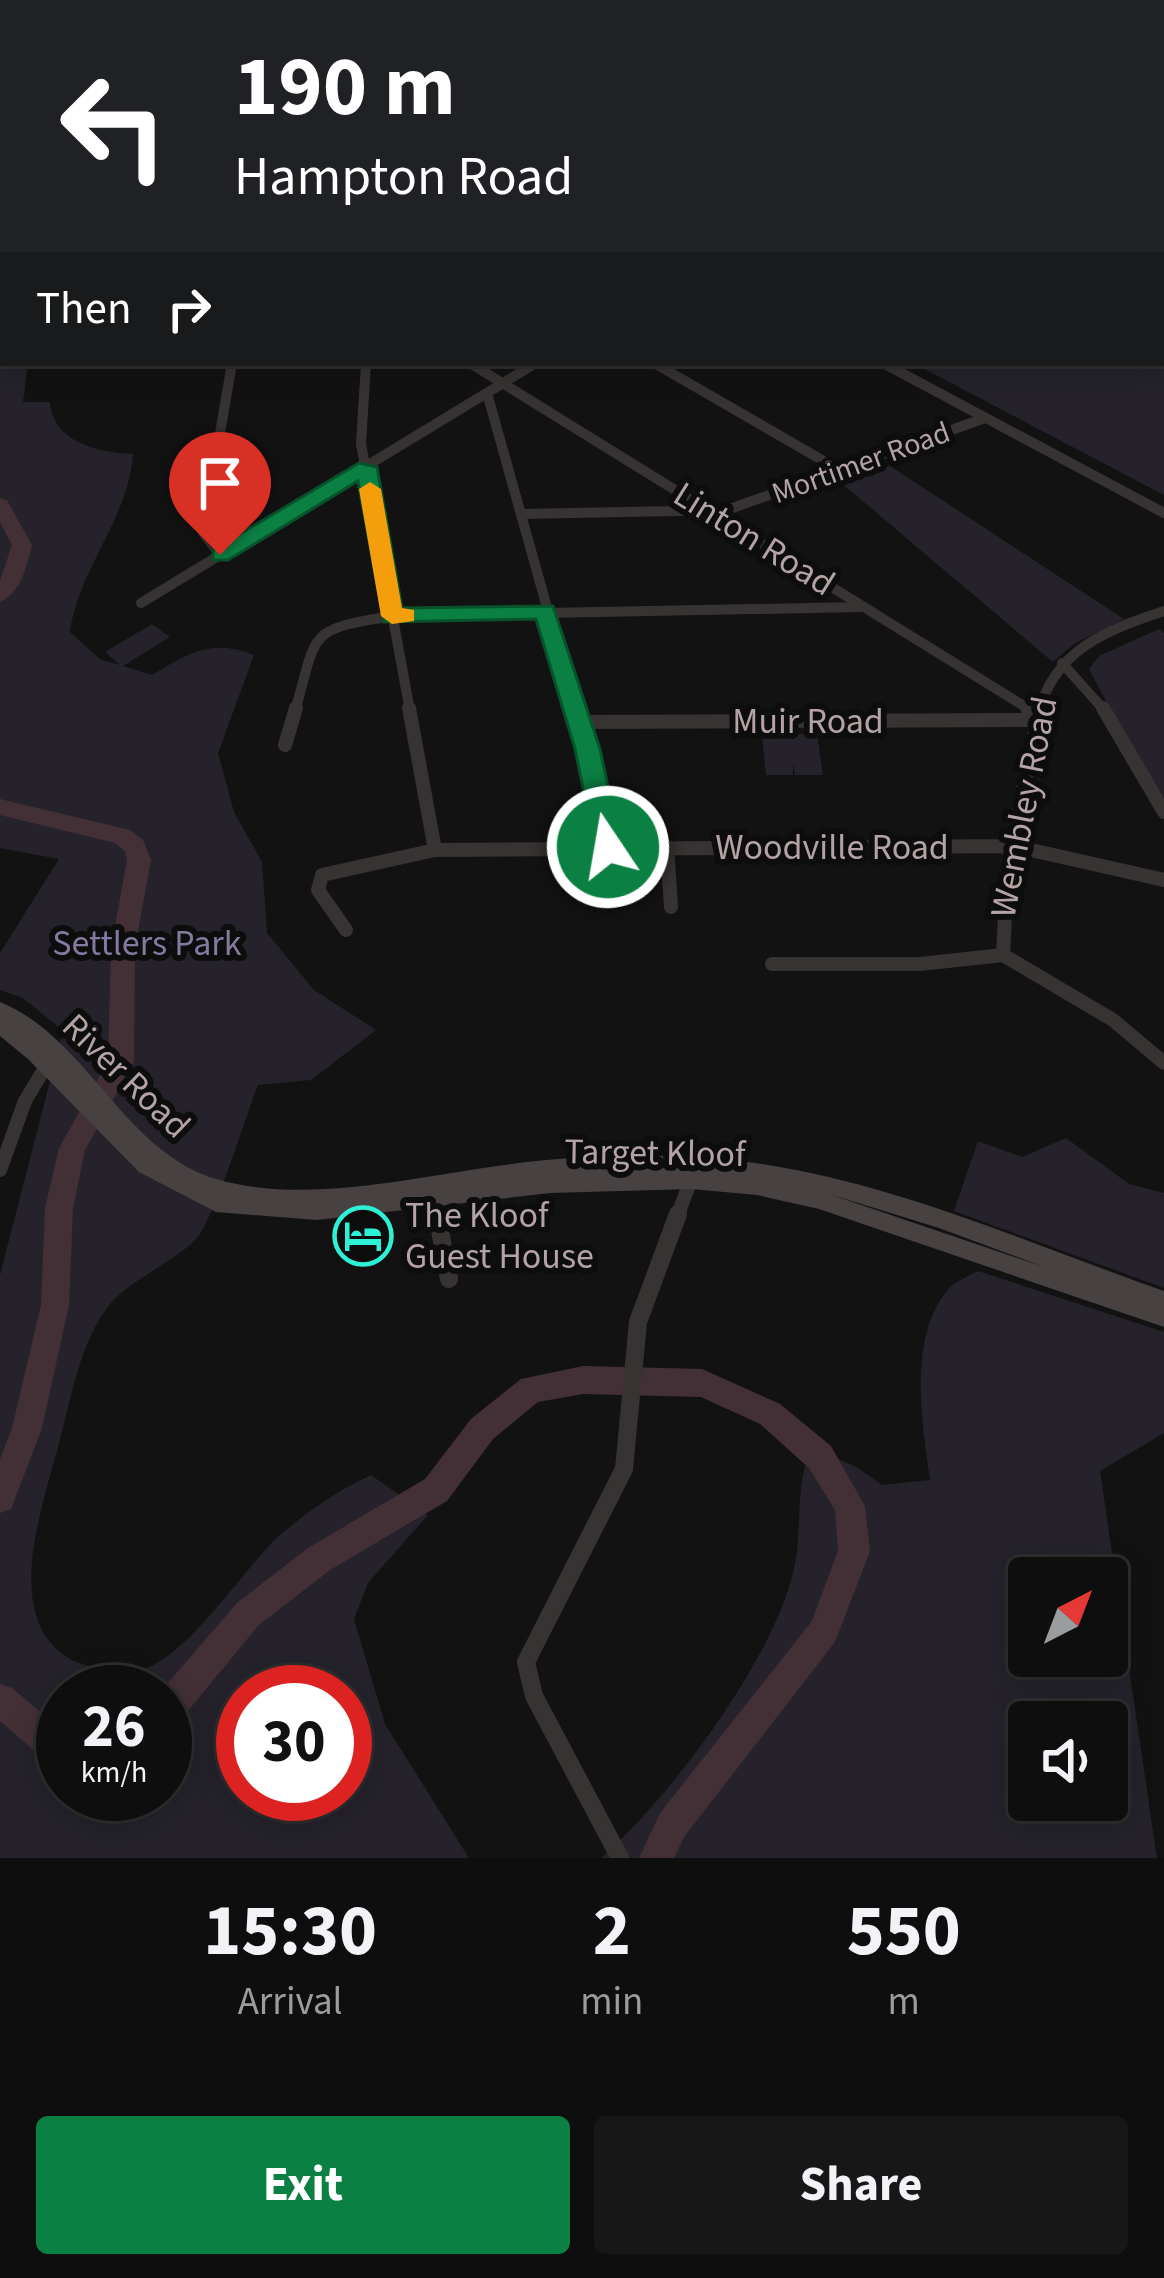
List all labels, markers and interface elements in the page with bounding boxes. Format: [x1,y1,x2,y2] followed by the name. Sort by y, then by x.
[234,28,456,148] text: 190 m
[36,48,192,204] icon: left
[234,139,573,216] text: Hampton Road
[156,276,222,342] icon: right
[36,277,132,341] text: Then
[766,411,956,515] street label: Mortimer Road
[169,432,271,555] pin
[187,450,253,516] icon: arrive
[664,469,844,609] street label: Linton Road
[978,692,1070,922] street label: Wembley Road
[732,696,884,747] street label: Muir Road
[545,784,671,910] position arrow
[715,822,949,873] street label: Woodville Road
[52,918,242,969] park label: Settlers Park
[50,1002,202,1150] street label: River Road
[564,1126,747,1180] street label: Target Kloof
[405,1190,594,1282] place label: The Kloof Guest House
[332,1205,394,1267] hotel icon: The Kloof Guest House
[1008,1557,1128,1677] north arrow
[1008,1557,1128,1821] map controls
[216,1665,372,1821] speed limit sign: 30
[82,1685,146,1770] text: 26
[1008,1701,1128,1821] button: sound
[81,1751,147,1794] text: km/h
[203,1880,377,1983] text: 15:30
[593,1880,631,1983] text: 2
[847,1880,961,1983] text: 550
[238,1974,343,2030] text: Arrival
[580,1974,643,2030] text: min
[888,1974,920,2030] text: m
[36,2116,570,2254] button: Exit
[594,2116,1128,2254] button: Share

